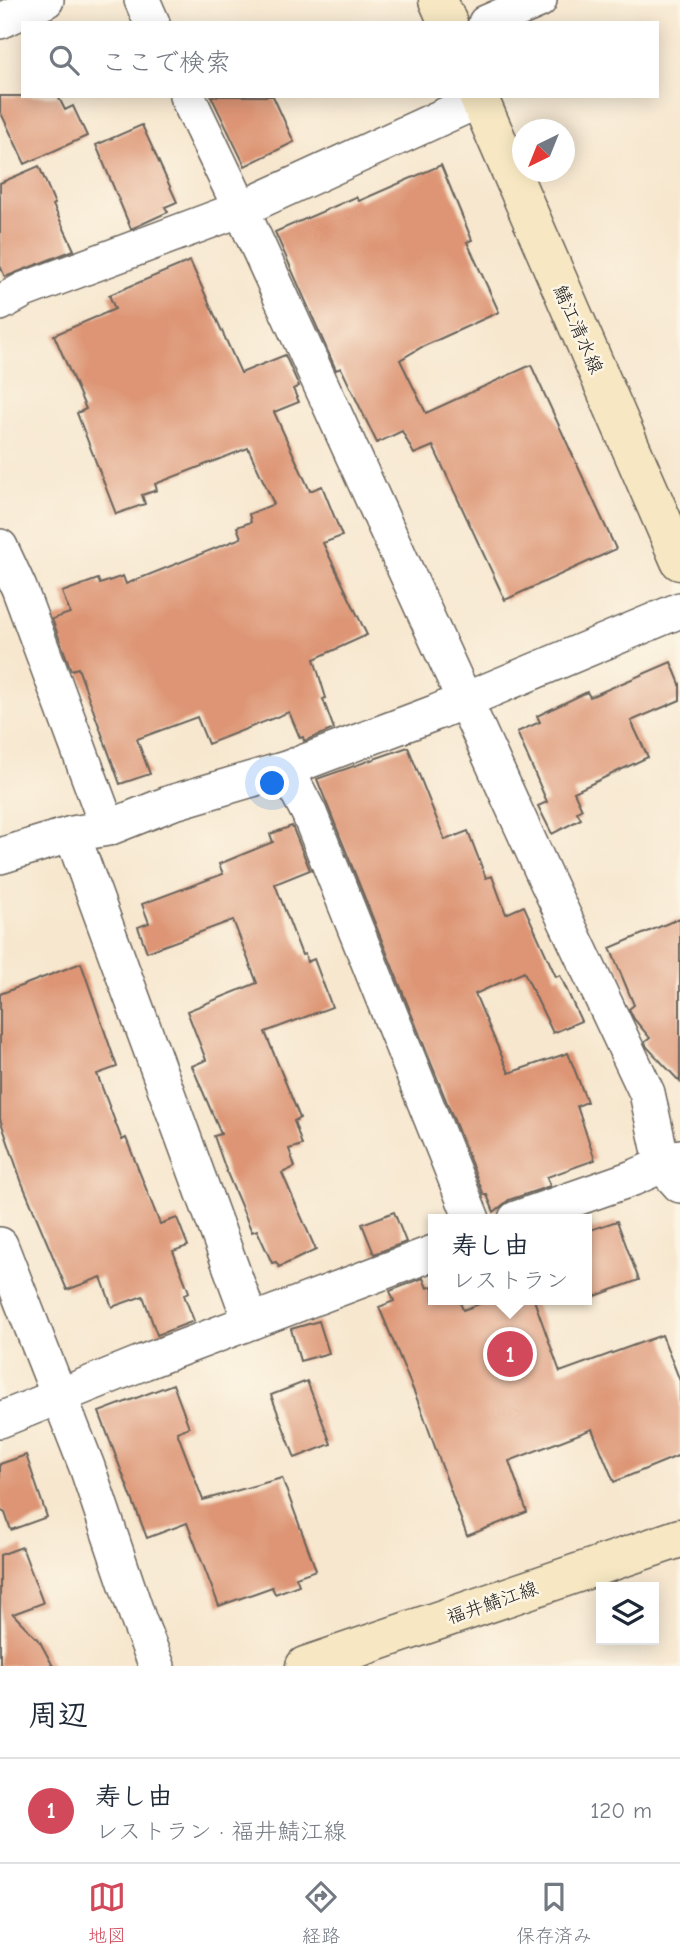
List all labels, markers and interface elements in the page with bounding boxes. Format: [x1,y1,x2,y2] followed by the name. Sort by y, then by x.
[21,21,659,98] search box
[45,41,83,79] icon: search
[101,48,231,78] text: ここで検索
[512,119,575,182] north arrow
[549,282,607,377] street label: 鯖江清水線
[255,766,289,800] your location
[428,1214,592,1305] popup
[452,1231,530,1261] text: 寿し由
[452,1267,568,1294] text: レストラン
[487,1328,533,1380] pin: 1
[444,1577,541,1629] street label: 福井鯖江線
[596,1582,659,1645] map controls
[596,1582,659,1645] button: layers
[28,1698,88,1733] text: 周辺
[95,1782,173,1812] text: 寿し由
[46,1797,56,1824] text: 1
[590,1797,652,1824] text: 120 m
[95,1818,346,1845] text: レストラン · 福井鯖江線
[88,1878,126,1947] tab: 地図
[302,1878,340,1947] tab: 経路
[516,1878,592,1947] tab: 保存済み

